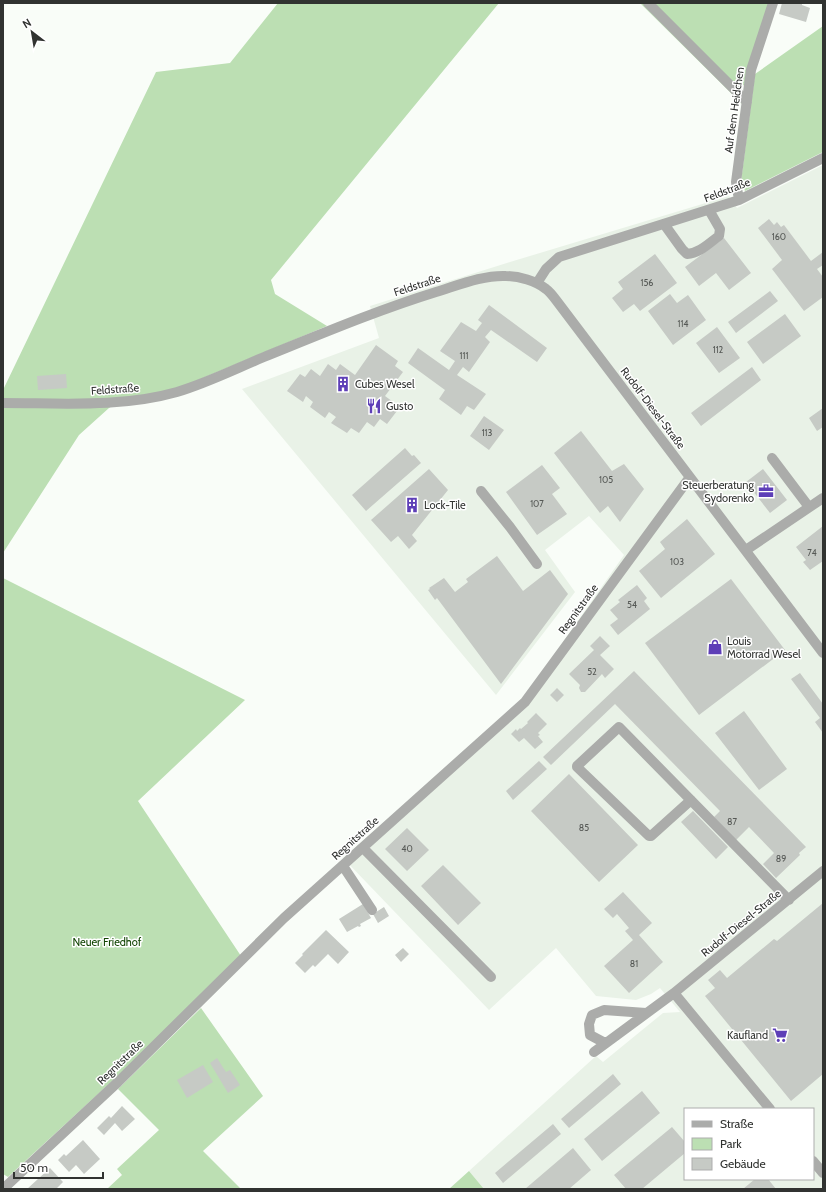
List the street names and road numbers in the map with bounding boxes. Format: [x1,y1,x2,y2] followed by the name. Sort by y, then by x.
[721,66,747,154] street label: Auf dem Heidchen
[702,175,752,205] street label: Feldstraße
[392,271,443,299] street label: Feldstraße
[618,364,689,452] street label: Rudolf-Diesel-Straße
[90,380,140,398] street label: Feldstraße
[555,581,601,637] street label: Regnitstraße
[329,813,382,863] street label: Regnitstraße
[698,886,784,960] street label: Rudolf-Diesel-Straße
[94,1036,146,1087] street label: Regnitstraße

